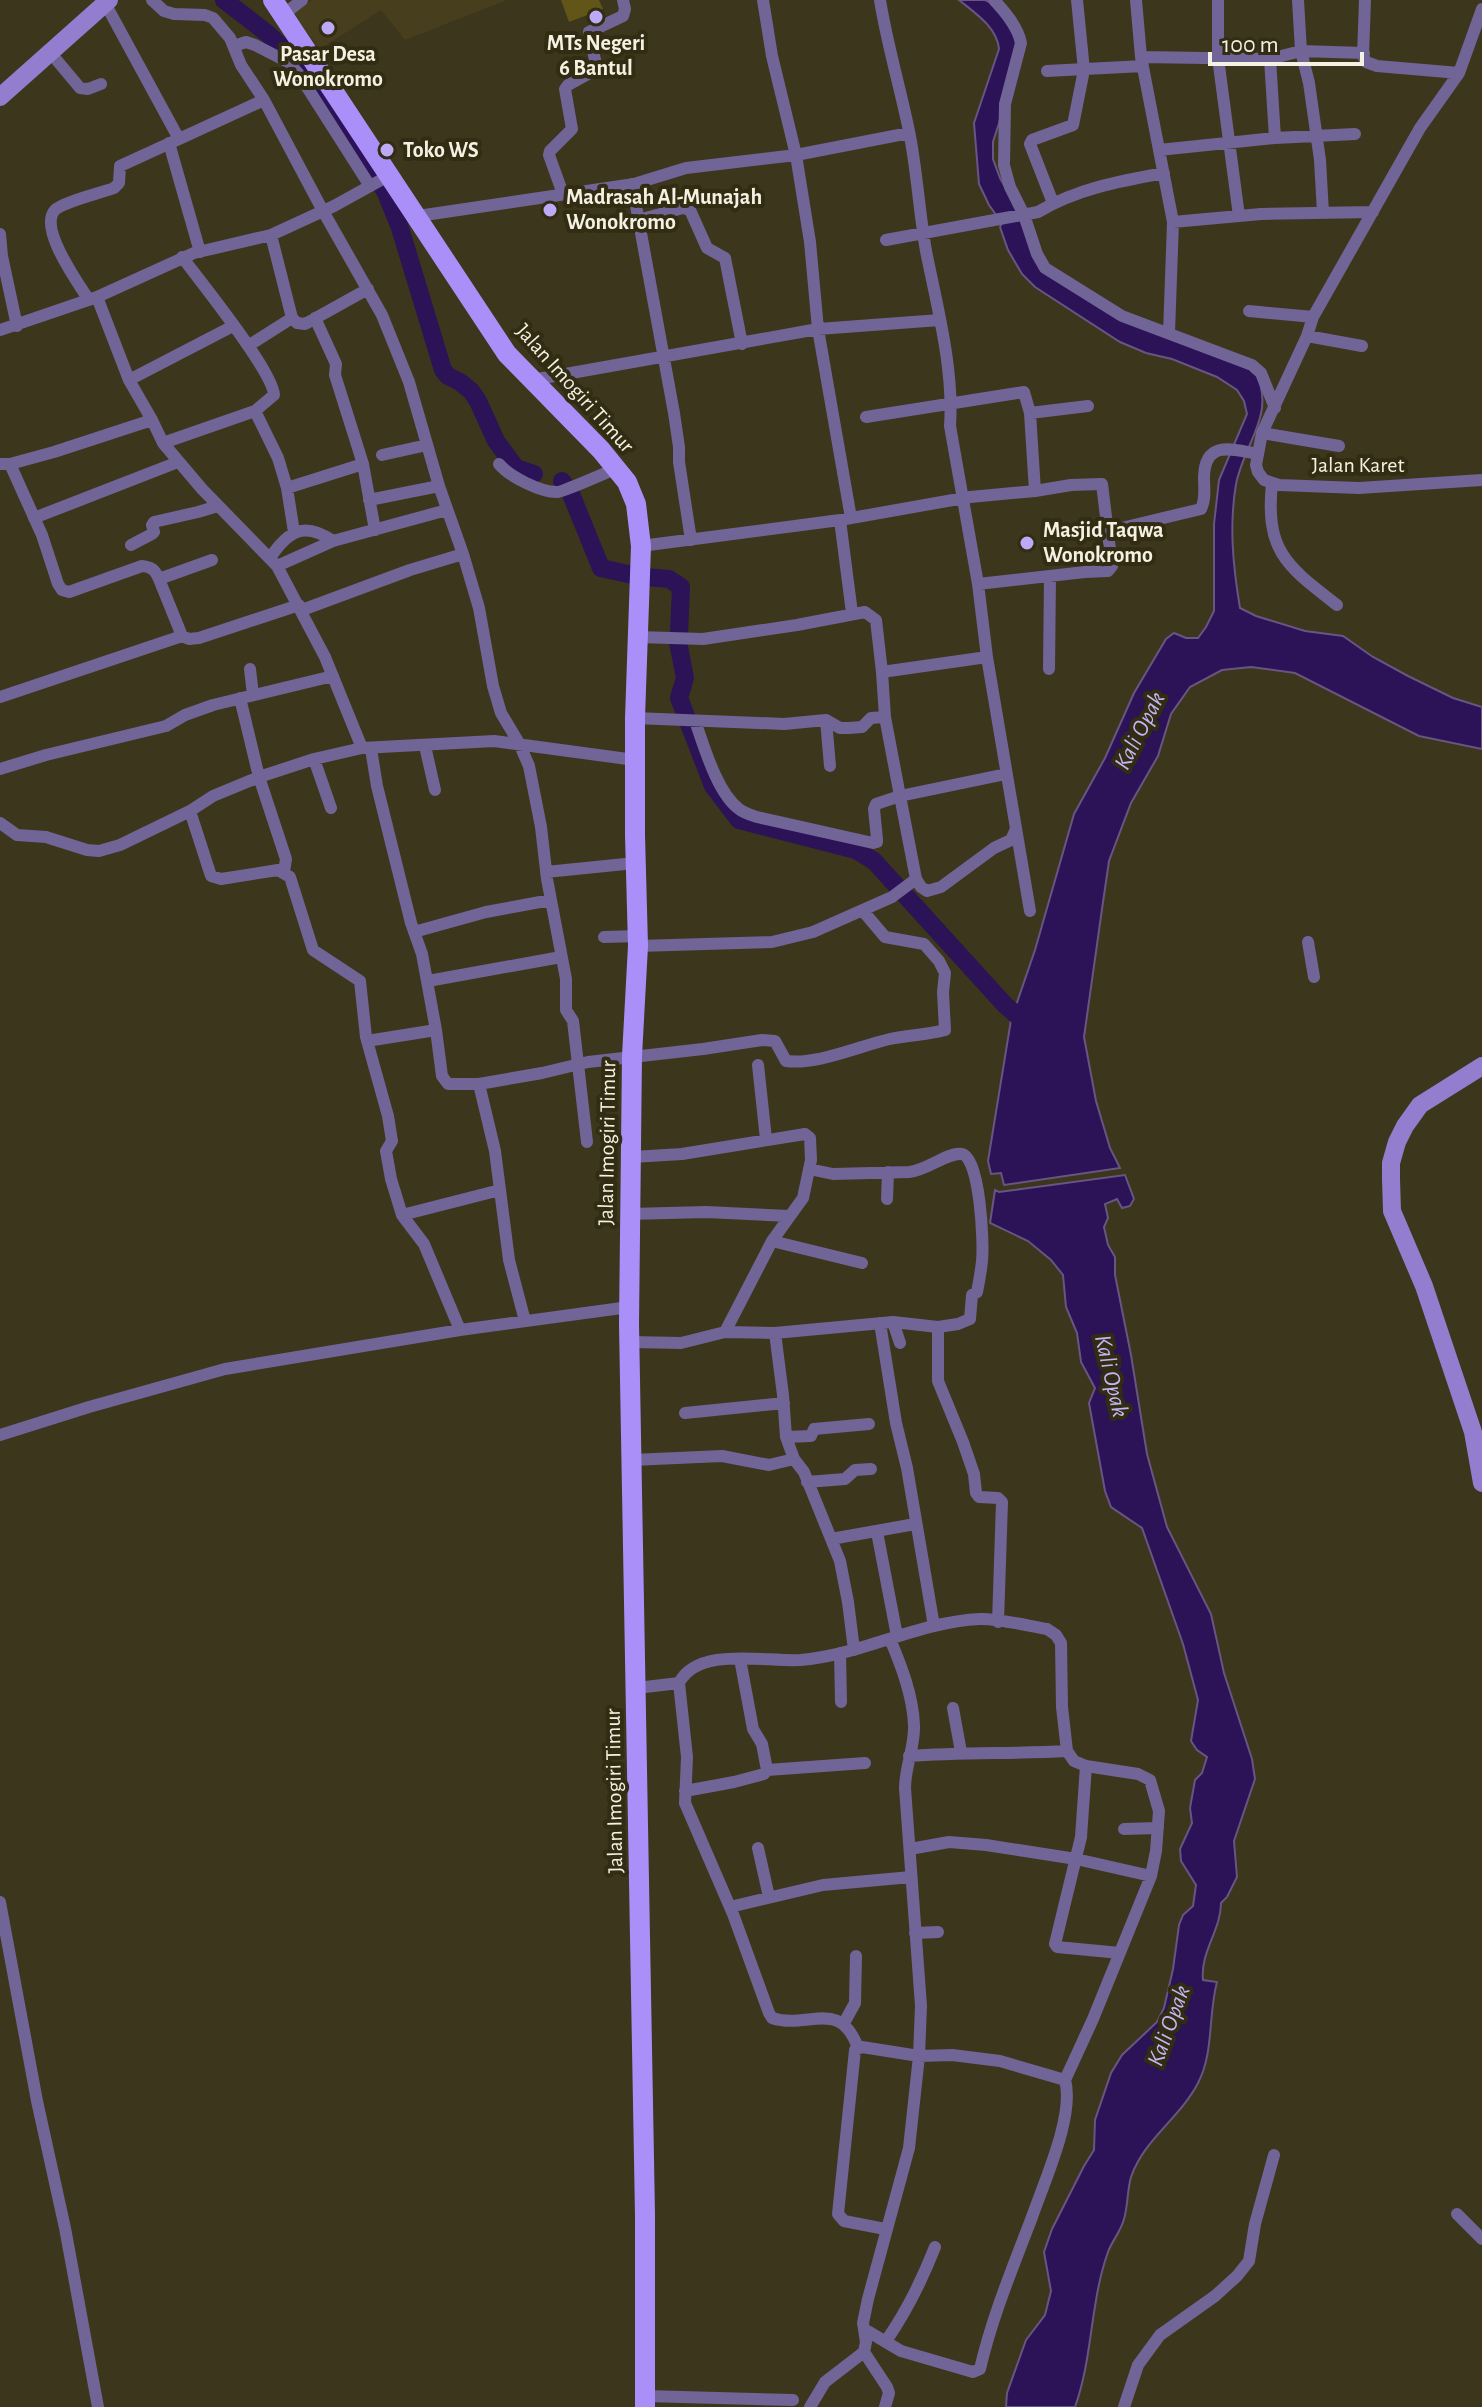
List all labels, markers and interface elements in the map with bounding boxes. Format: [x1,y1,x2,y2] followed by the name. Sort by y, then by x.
[587,8,605,26] marker: MTs Negeri 6 Bantul
[1210,16,1362,66] scale bar
[319,19,337,37] marker: Pasar Desa Wonokromo
[547,32,645,79] place label: MTs Negeri 6 Bantul
[1222,33,1279,57] text: 100 m
[273,43,383,90] place label: Pasar Desa Wonokromo
[403,139,479,161] place label: Toko WS
[378,141,396,159] marker: Toko WS
[566,186,762,233] place label: Madrasah Al-Munajah Wonokromo
[541,201,559,219] marker: Madrasah Al-Munajah Wonokromo
[512,319,638,457] street label: Jalan Imogiri Timur
[1312,454,1404,476] street label: Jalan Karet
[1043,519,1164,566] place label: Masjid Taqwa Wonokromo
[1018,534,1036,552] marker: Masjid Taqwa Wonokromo
[1110,688,1170,774] water label: Kali Opak
[595,1060,619,1226] street label: Jalan Imogiri Timur
[1090,1332,1132,1420] water label: Kali Opak
[602,1708,626,1874] street label: Jalan Imogiri Timur
[1143,1982,1195,2070] water label: Kali Opak

